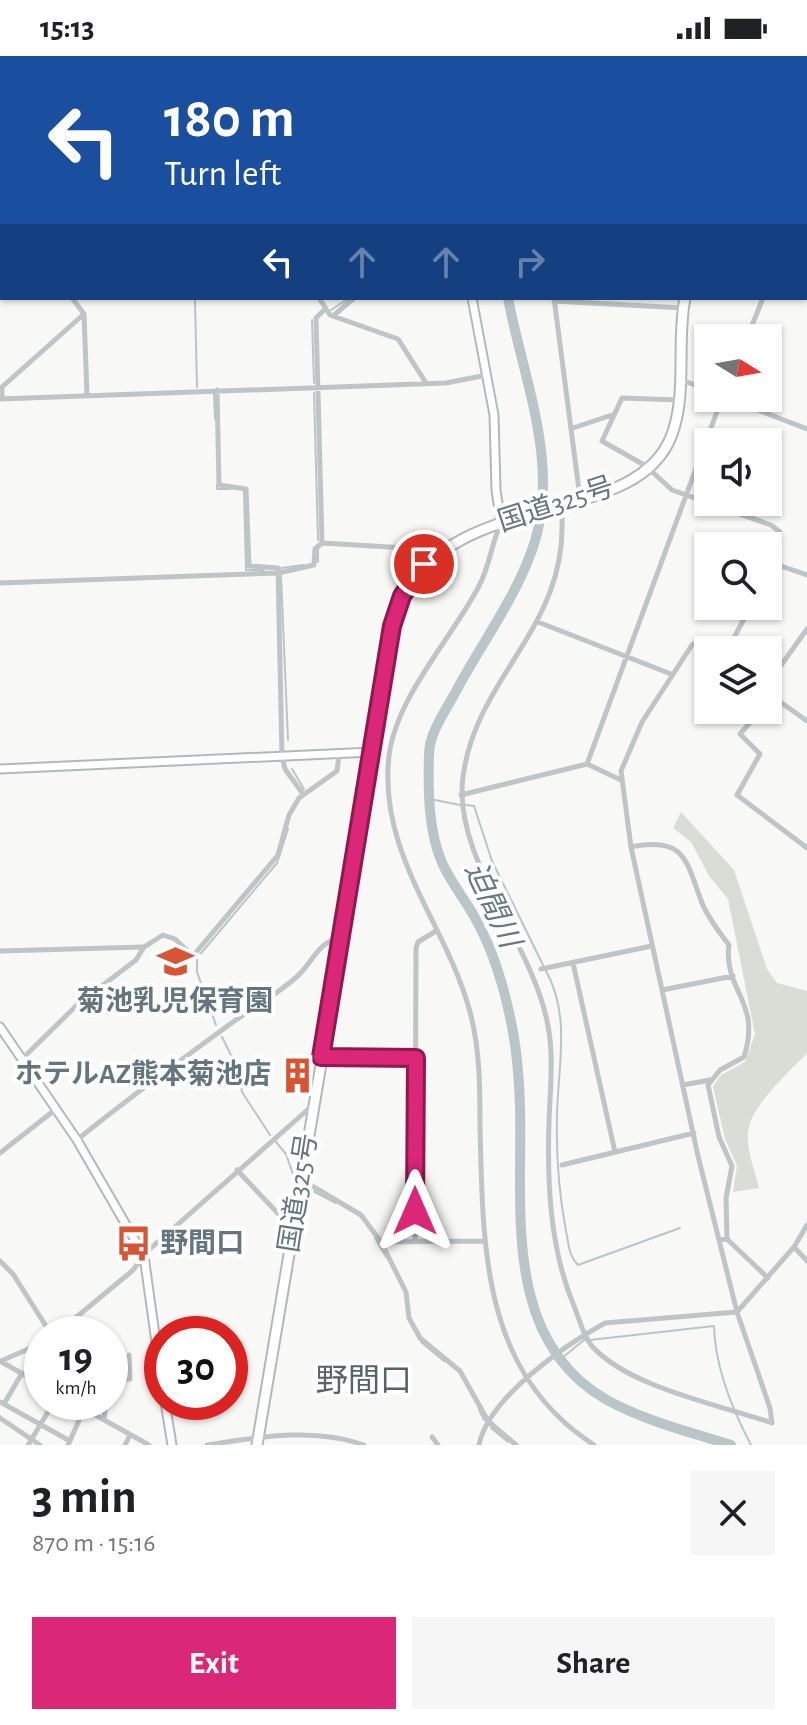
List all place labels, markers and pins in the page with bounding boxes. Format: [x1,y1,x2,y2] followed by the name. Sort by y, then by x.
[390,530,458,598] pin
[156,943,194,981] school or university icon: 菊池乳児保育園
[77,986,273,1016] place label: 菊池乳児保育園
[278,1056,316,1094] building icon: ホテルAZ熊本菊池店
[15,1058,271,1089] place label: ホテルAZ熊本菊池店
[115,1225,153,1263] bus stop icon: 野間口
[160,1229,244,1258] place label: 野間口

